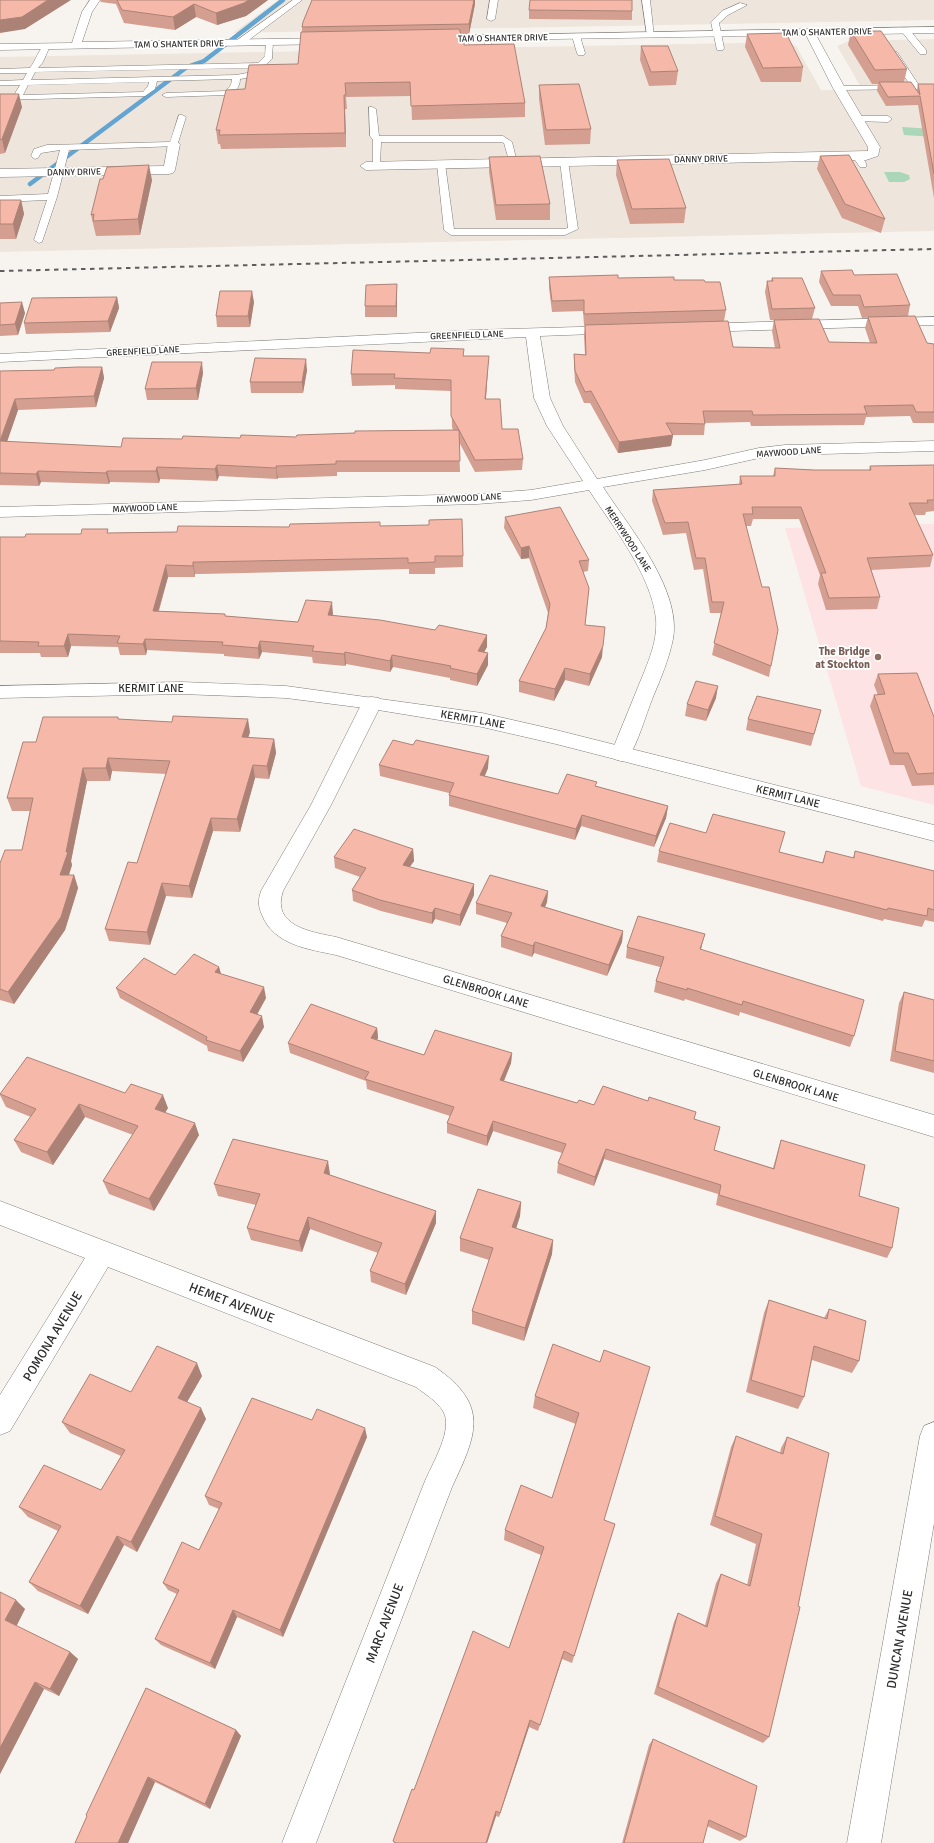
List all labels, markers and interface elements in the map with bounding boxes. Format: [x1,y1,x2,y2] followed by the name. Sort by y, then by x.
[782,26,872,39] street label: TAM O SHANTER DRIVE
[458,32,548,45] street label: TAM O SHANTER DRIVE
[134,38,224,51] street label: TAM O SHANTER DRIVE
[674,154,728,165] street label: DANNY DRIVE
[47,167,101,178] street label: DANNY DRIVE
[430,329,504,342] street label: GREENFIELD LANE
[106,344,180,359] street label: GREENFIELD LANE
[756,445,822,460] street label: MAYWOOD LANE
[436,491,502,506] street label: MAYWOOD LANE
[112,502,178,515] street label: MAYWOOD LANE
[602,504,653,574] street label: MERRYWOOD LANE
[815,645,871,671] place label: The Bridge at Stockton
[873,652,883,662] marker: The Bridge at Stockton
[118,682,184,695] street label: KERMIT LANE
[440,707,506,732] street label: KERMIT LANE
[755,782,821,811] street label: KERMIT LANE
[441,972,530,1011] street label: GLENBROOK LANE
[751,1066,840,1105] street label: GLENBROOK LANE
[187,1279,277,1327] street label: HEMET AVENUE
[20,1289,86,1384] street label: POMONA AVENUE
[362,1581,407,1665] street label: MARC AVENUE
[883,1588,917,1690] street label: DUNCAN AVENUE

